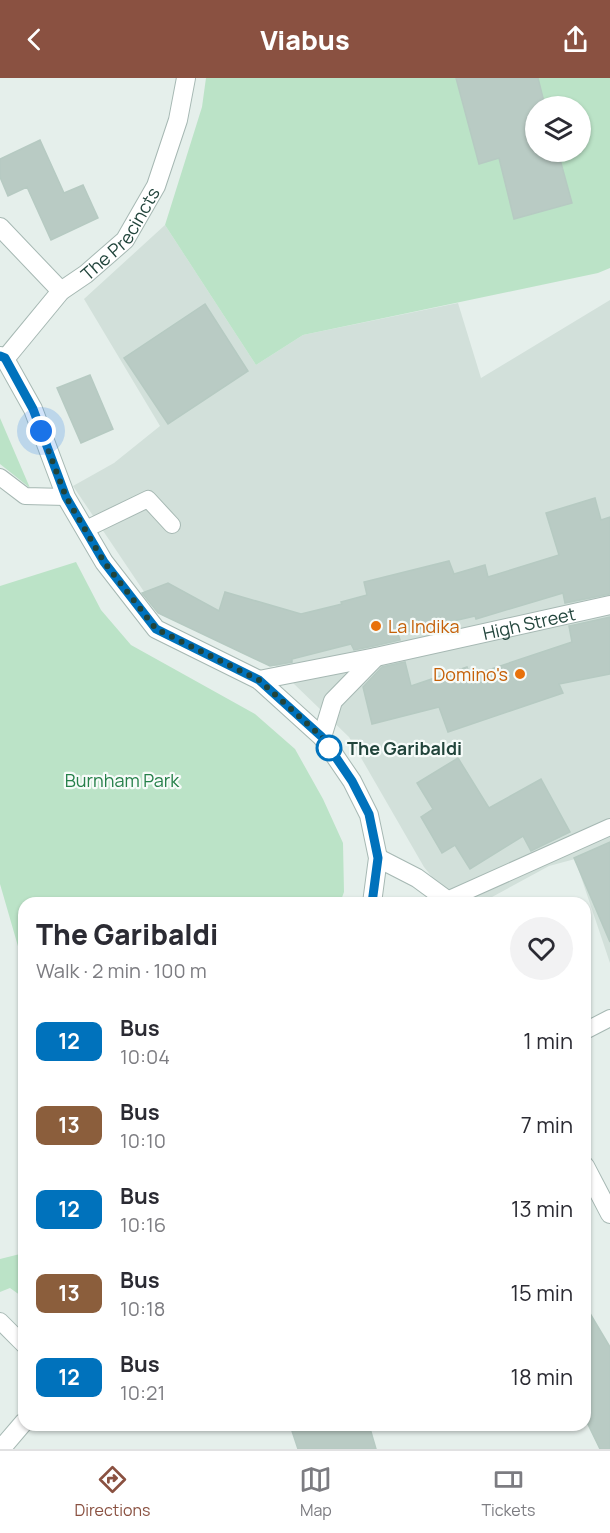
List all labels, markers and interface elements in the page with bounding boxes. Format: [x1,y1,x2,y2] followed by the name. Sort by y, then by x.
[260,21,350,58] text: Viabus
[18,23,51,56] icon: back
[559,23,592,56] icon: share
[525,96,591,162] map controls
[525,96,591,162] button: layers
[75,183,165,285] street label: The Precincts
[26,416,56,446] your location
[480,601,578,645] street label: High Street
[388,614,459,638] place label: La Indika
[369,619,383,633] marker: La Indika
[433,662,508,686] place label: Domino's
[513,667,527,681] marker: Domino's
[316,735,342,761] marker: The Garibaldi
[347,736,462,760] place label: The Garibaldi
[65,768,180,792] park label: Burnham Park
[36,915,218,953] text: The Garibaldi
[510,917,573,980] button: heart
[36,957,207,984] text: Walk · 2 min · 100 m
[120,1013,160,1043] text: Bus
[523,1026,573,1056] text: 1 min
[58,1027,80,1055] text: 12
[120,1043,170,1070] text: 10:04
[120,1097,160,1127] text: Bus
[521,1110,573,1140] text: 7 min
[58,1111,80,1139] text: 13
[120,1127,166,1154] text: 10:10
[120,1181,160,1211] text: Bus
[511,1194,573,1224] text: 13 min
[58,1195,80,1223] text: 12
[120,1211,166,1238] text: 10:16
[120,1265,160,1295] text: Bus
[510,1278,573,1308] text: 15 min
[58,1279,80,1307] text: 13
[120,1295,165,1322] text: 10:18
[120,1349,160,1379] text: Bus
[510,1362,573,1392] text: 18 min
[58,1363,80,1391] text: 12
[120,1379,165,1406] text: 10:21
[75,1463,150,1521] tab: Directions
[299,1463,332,1521] tab: Map
[481,1463,535,1521] tab: Tickets

